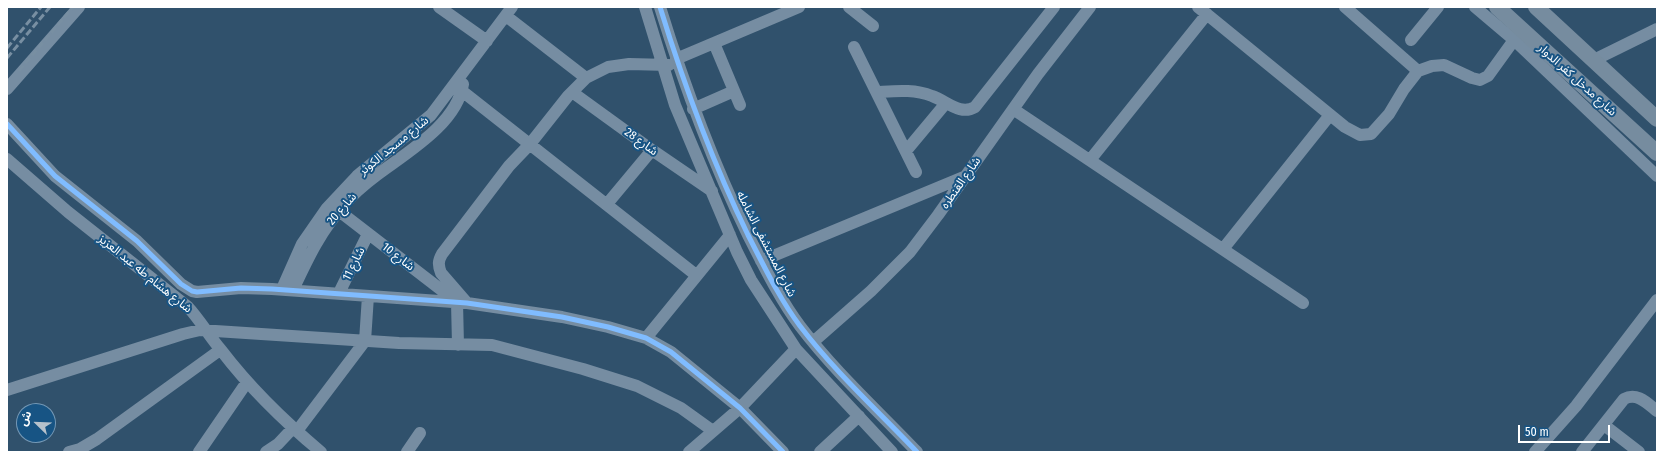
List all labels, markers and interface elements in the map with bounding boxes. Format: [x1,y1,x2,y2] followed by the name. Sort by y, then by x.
[1535,41,1619,119] street label: شارع مدخل كفر الدوار
[356,113,432,179] street label: شارع مسجد الكوثر
[622,125,660,159] street label: شارع 28
[938,154,984,212] street label: شارع القنطره
[733,189,799,299] street label: شارع المستشفى الشامله
[324,190,360,228] street label: شارع 20
[95,232,195,316] street label: شارع هشام طه عبد العزيز
[379,240,417,274] street label: شارع 10
[340,245,368,283] street label: شارع 11
[16,403,56,443] north arrow
[16,409,34,428] text: ش
[1520,417,1612,443] scale bar
[1525,425,1549,439] text: 50 m

